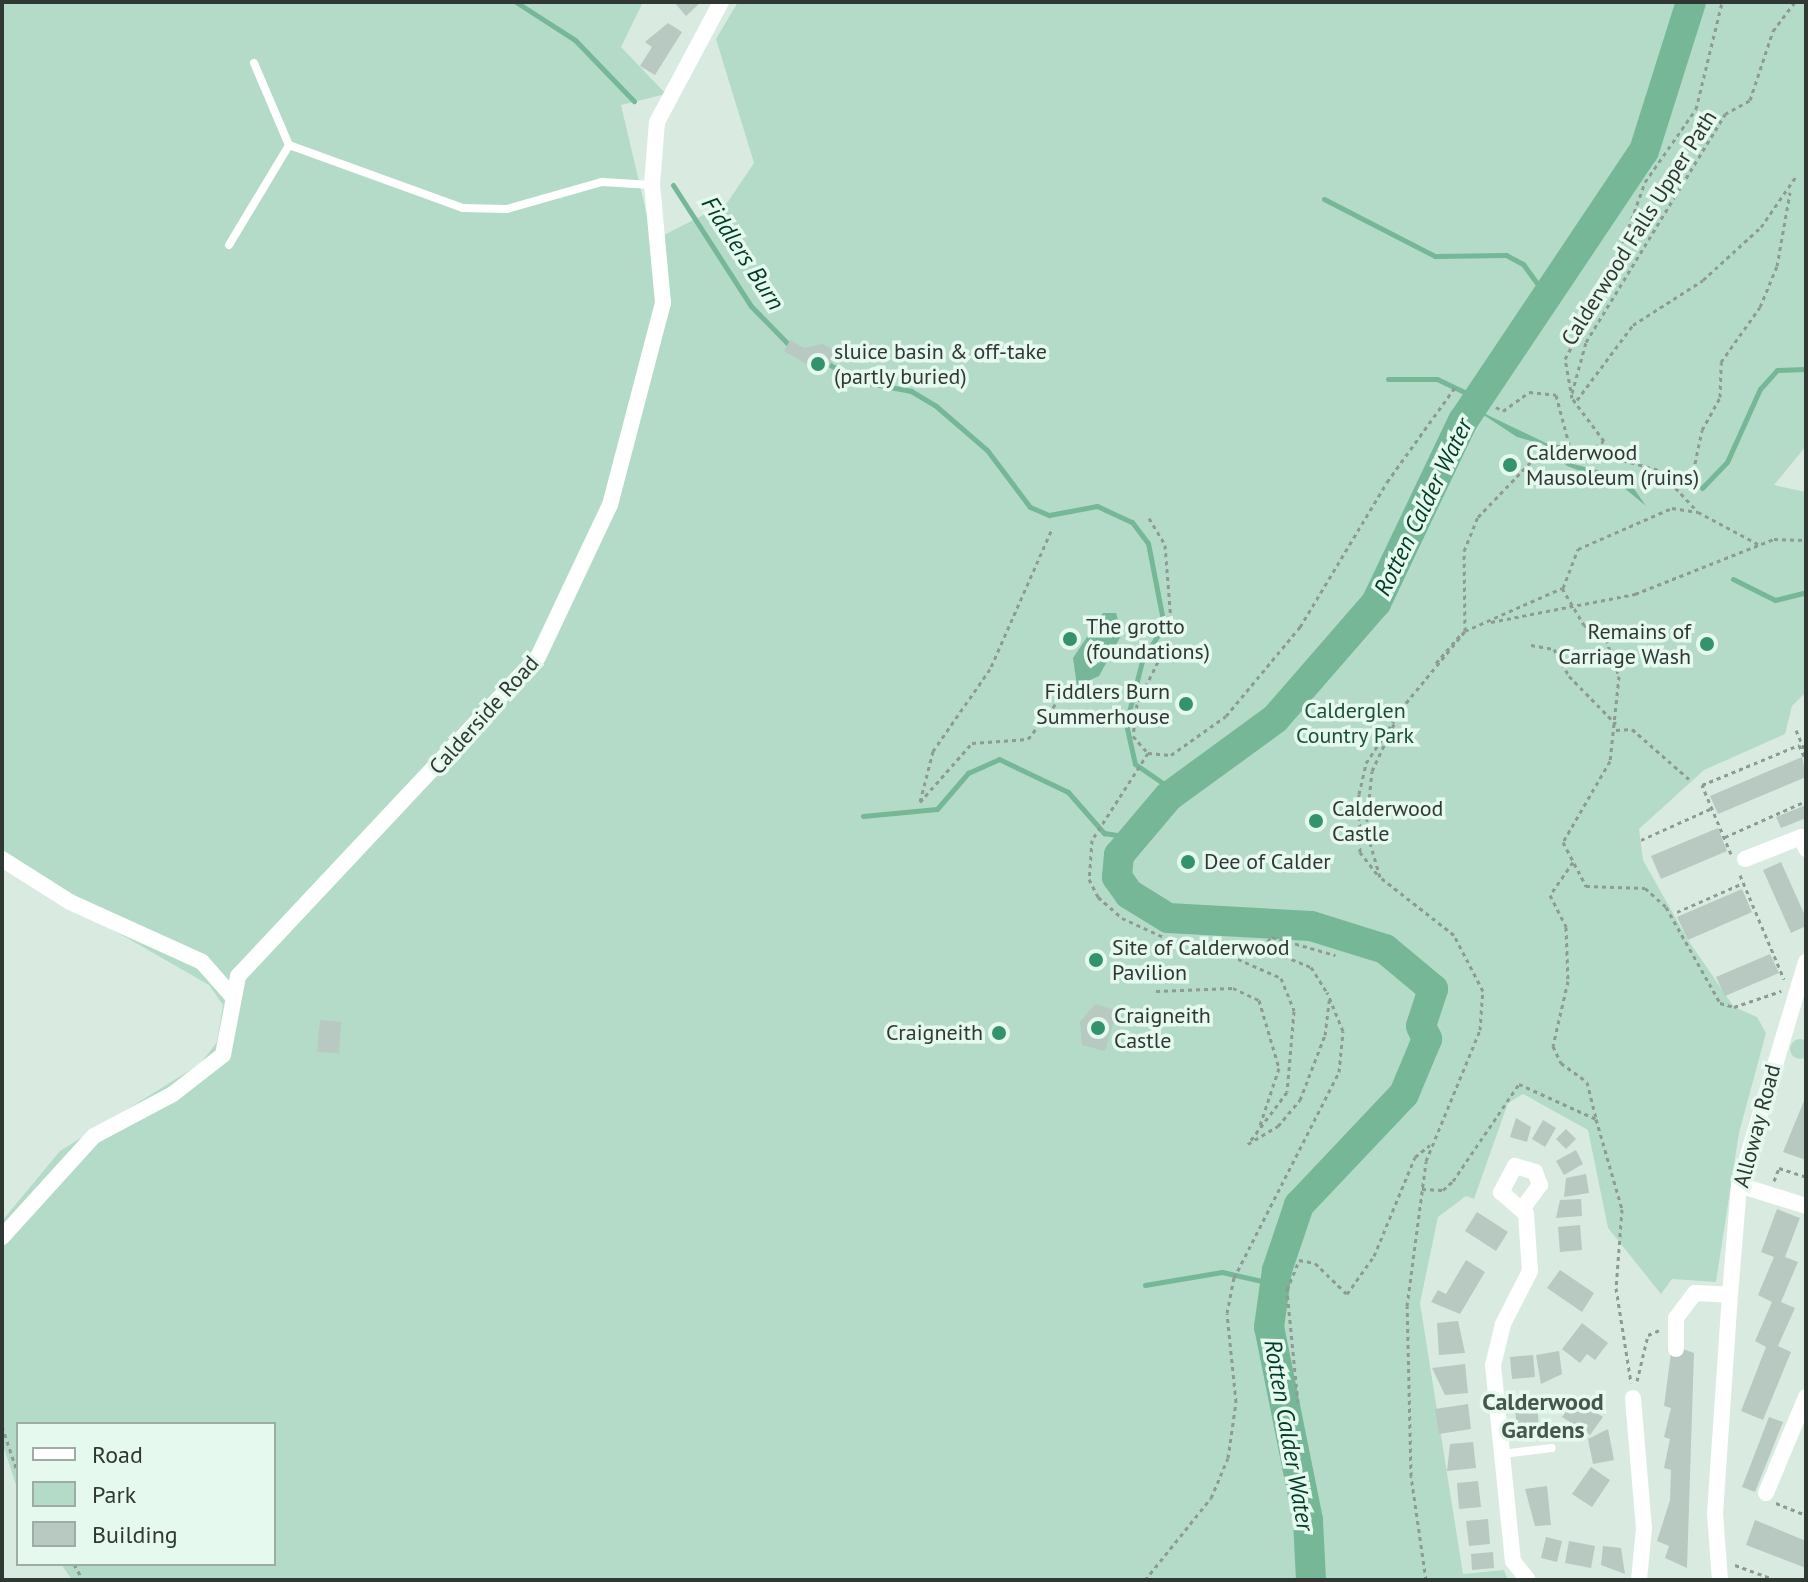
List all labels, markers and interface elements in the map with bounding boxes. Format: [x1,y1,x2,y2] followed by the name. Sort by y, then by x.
[1556,106,1722,350] street label: Calderwood Falls Upper Path
[696,191,790,315] water label: Fiddlers Burn
[834,338,1047,390] place label: sluice basin & off-take (partly buried)
[809,355,827,373] marker: sluice basin & off-take (partly buried)
[1368,414,1478,600] water label: Rotten Calder Water
[1526,439,1699,490] place label: Calderwood Mausoleum (ruins)
[1501,456,1519,474] marker: Calderwood Mausoleum (ruins)
[1086,613,1210,664] place label: The grotto (foundations)
[1558,618,1691,670] place label: Remains of Carriage Wash
[1061,630,1079,648] marker: The grotto (foundations)
[1698,635,1716,653] marker: Remains of Carriage Wash
[424,650,544,780] street label: Calderside Road
[1036,678,1170,730] place label: Fiddlers Burn Summerhouse
[1177,695,1195,713] marker: Fiddlers Burn Summerhouse
[1296,697,1414,748] park label: Calderglen Country Park
[1332,795,1443,846] place label: Calderwood Castle
[1307,812,1325,830] marker: Calderwood Castle
[1204,849,1331,875] place label: Dee of Calder
[1179,853,1197,871] marker: Dee of Calder
[1112,934,1290,986] place label: Site of Calderwood Pavilion
[1087,951,1105,969] marker: Site of Calderwood Pavilion
[1114,1002,1211,1054] place label: Craigneith Castle
[1089,1019,1107,1037] marker: Craigneith Castle
[886,1020,983,1046] place label: Craigneith
[990,1024,1008,1042] marker: Craigneith
[1728,1061,1786,1191] street label: Alloway Road
[1258,1337,1320,1533] water label: Rotten Calder Water
[1482,1388,1604,1444] district label: Calderwood Gardens
[16,1422,276,1566] legend
[92,1439,143,1470] text: Road
[92,1479,136,1510] text: Park
[92,1519,178,1550] text: Building

